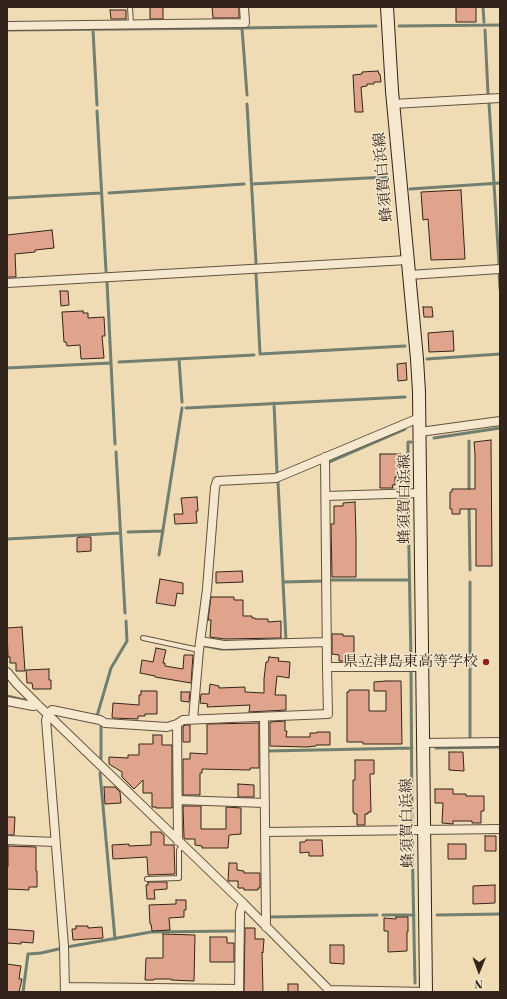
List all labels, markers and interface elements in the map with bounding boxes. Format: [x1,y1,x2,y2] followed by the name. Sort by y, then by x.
[371,131,397,223] street label: 蜂須賀白浜線
[396,454,414,544] street label: 蜂須賀白浜線
[343,653,478,671] place label: 県立津島東高等学校
[481,657,491,667] marker: 県立津島東高等学校
[398,778,418,868] street label: 蜂須賀白浜線
[459,951,499,991] north arrow
[474,976,483,990] text: N

